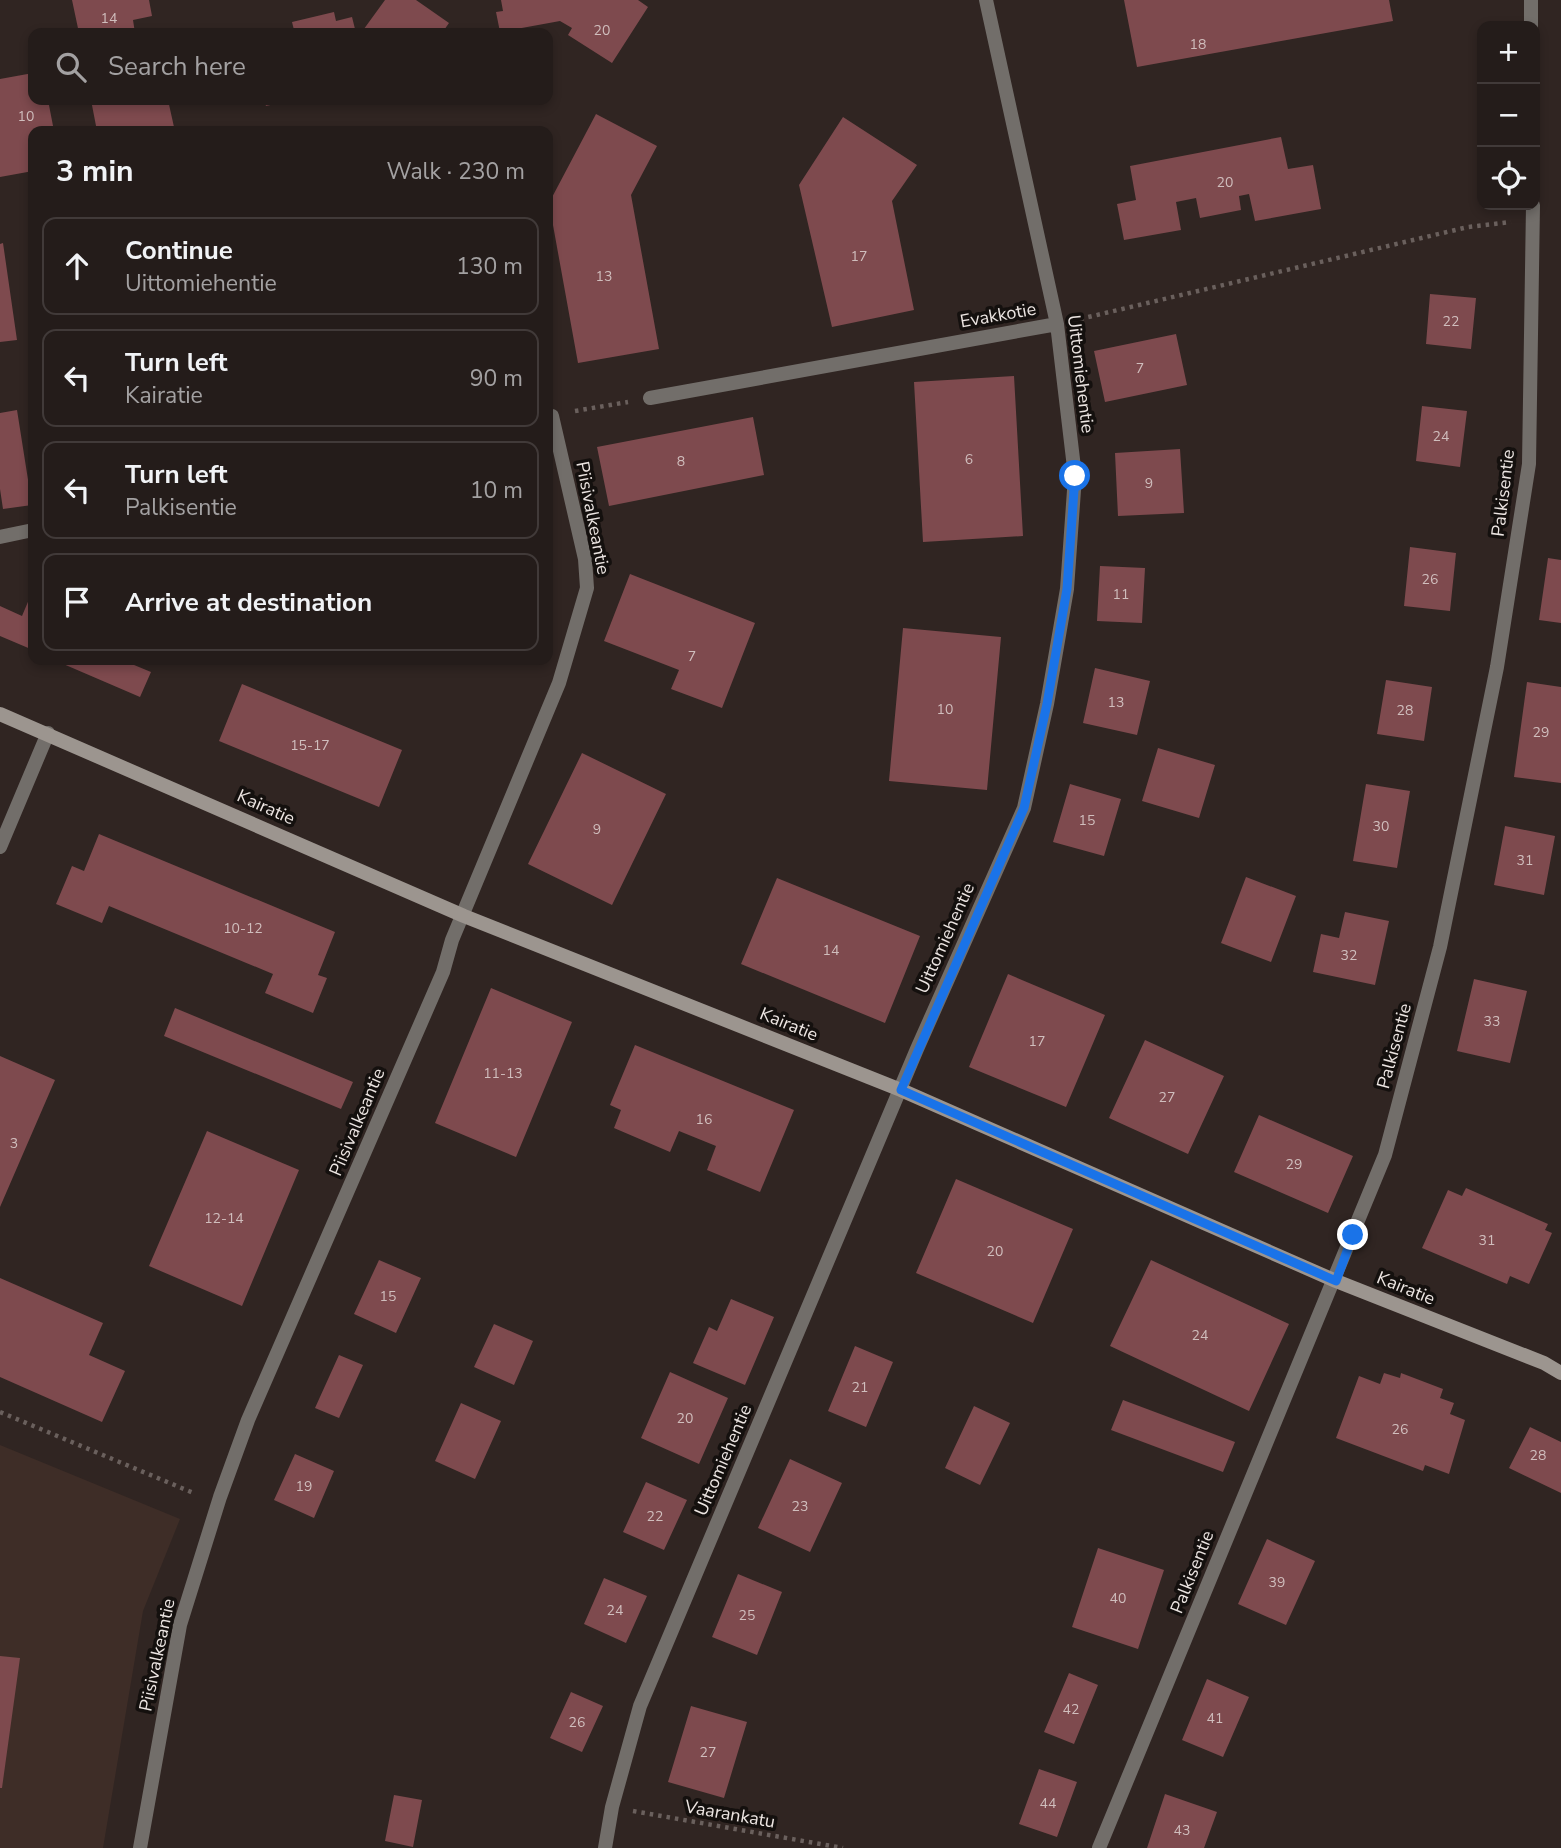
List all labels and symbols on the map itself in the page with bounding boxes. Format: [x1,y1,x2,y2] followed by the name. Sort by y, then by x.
[101,9,117,28] house number: 14
[594,21,610,40] house number: 20
[1190,35,1206,54] house number: 18
[18,107,34,126] house number: 10
[1217,173,1233,192] house number: 20
[851,247,867,266] house number: 17
[596,267,612,286] house number: 13
[958,297,1038,333] street label: Evakkotie
[1443,312,1459,331] house number: 22
[1062,314,1100,434] street label: Uittomiehentie
[1136,359,1144,378] house number: 7
[1433,427,1449,446] house number: 24
[1486,448,1520,538] street label: Palkisentie
[965,450,973,469] house number: 6
[677,452,685,471] house number: 8
[570,459,616,577] street label: Piisivalkeantie
[1059,460,1090,491] route start
[1145,474,1153,493] house number: 9
[1422,570,1438,589] house number: 26
[1113,585,1129,604] house number: 11
[688,647,696,666] house number: 7
[1108,693,1124,712] house number: 13
[937,700,953,719] house number: 10
[1397,701,1413,720] house number: 28
[1533,723,1549,742] house number: 29
[290,736,330,755] house number: 15-17
[233,784,299,830] street label: Kairatie
[1079,811,1095,830] house number: 15
[1373,817,1389,836] house number: 30
[593,820,601,839] house number: 9
[1517,851,1533,870] house number: 31
[910,879,980,997] street label: Uittomiehentie
[223,919,263,938] house number: 10-12
[823,941,839,960] house number: 14
[1341,946,1357,965] house number: 32
[756,1001,822,1047] street label: Kairatie
[1371,1001,1417,1091] street label: Palkisentie
[1484,1012,1500,1031] house number: 33
[1029,1032,1045,1051] house number: 17
[483,1064,523,1083] house number: 11-13
[324,1065,390,1179] street label: Piisivalkeantie
[1159,1088,1175,1107] house number: 27
[696,1110,712,1129] house number: 16
[10,1134,18,1153] house number: 3
[1286,1155,1302,1174] house number: 29
[204,1209,244,1228] house number: 12-14
[1337,1219,1368,1250] route end
[1479,1231,1495,1250] house number: 31
[987,1242,1003,1261] house number: 20
[1373,1265,1439,1311] street label: Kairatie
[380,1287,396,1306] house number: 15
[1192,1326,1208,1345] house number: 24
[852,1378,868,1397] house number: 21
[689,1401,757,1519] street label: Uittomiehentie
[677,1409,693,1428] house number: 20
[1392,1420,1408,1439] house number: 26
[1530,1446,1546,1465] house number: 28
[296,1477,312,1496] house number: 19
[792,1497,808,1516] house number: 23
[647,1507,663,1526] house number: 22
[1164,1527,1220,1617] street label: Palkisentie
[1269,1573,1285,1592] house number: 39
[1110,1589,1126,1608] house number: 40
[133,1596,181,1714] street label: Piisivalkeantie
[607,1601,623,1620] house number: 24
[739,1606,755,1625] house number: 25
[1063,1700,1079,1719] house number: 42
[1207,1709,1223,1728] house number: 41
[569,1713,585,1732] house number: 26
[700,1743,716,1762] house number: 27
[682,1794,777,1834] street label: Vaarankatu
[1040,1794,1056,1813] house number: 44
[1174,1821,1190,1840] house number: 43

